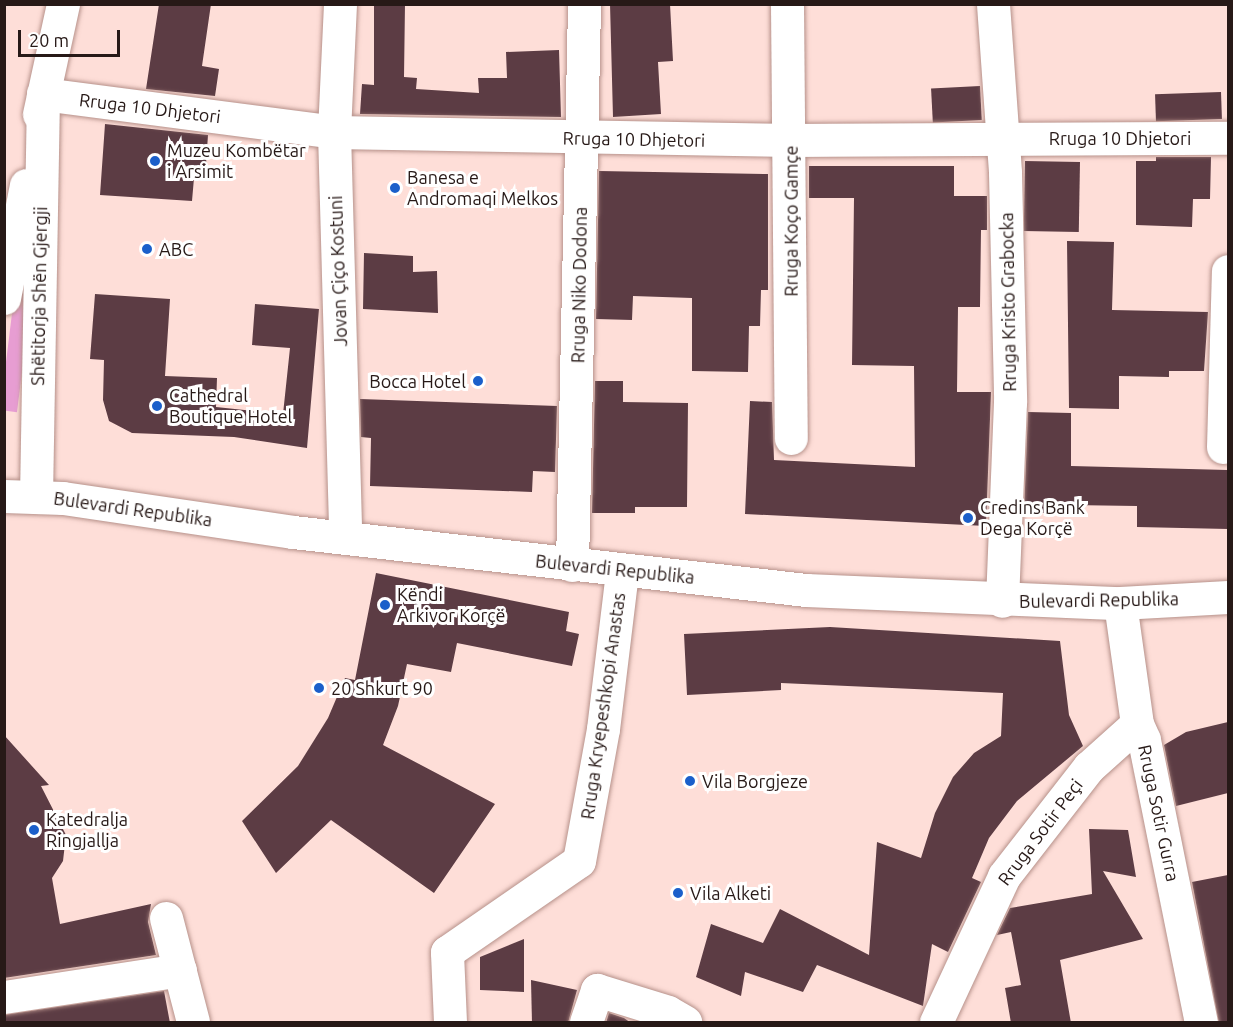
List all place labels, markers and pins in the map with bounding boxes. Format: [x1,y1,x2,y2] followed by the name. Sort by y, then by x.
[167,140,306,182] place label: Muzeu Kombëtar i Arsimit
[148,154,162,168] marker: Muzeu Kombëtar i Arsimit
[407,167,558,210] place label: Banesa e Andromaqi Melkos
[388,181,402,195] marker: Banesa e Andromaqi Melkos
[159,238,193,260] place label: ABC
[140,242,154,256] marker: ABC
[369,370,466,392] place label: Bocca Hotel
[471,374,485,388] marker: Bocca Hotel
[169,385,292,428] place label: Cathedral Boutique Hotel
[150,399,164,413] marker: Cathedral Boutique Hotel
[980,497,1085,540] place label: Credins Bank Dega Korçë
[961,511,975,525] marker: Credins Bank Dega Korçë
[397,584,505,626] place label: Këndi Arkivor Korçë
[378,598,392,612] marker: Këndi Arkivor Korçë
[331,677,433,699] place label: 20 Shkurt 90
[312,681,326,695] marker: 20 Shkurt 90
[702,770,808,792] place label: Vila Borgjeze
[683,774,697,788] marker: Vila Borgjeze
[46,809,128,852] place label: Katedralja Ringjallja
[27,823,41,837] marker: Katedralja Ringjallja
[690,882,771,904] place label: Vila Alketi
[671,886,685,900] marker: Vila Alketi

